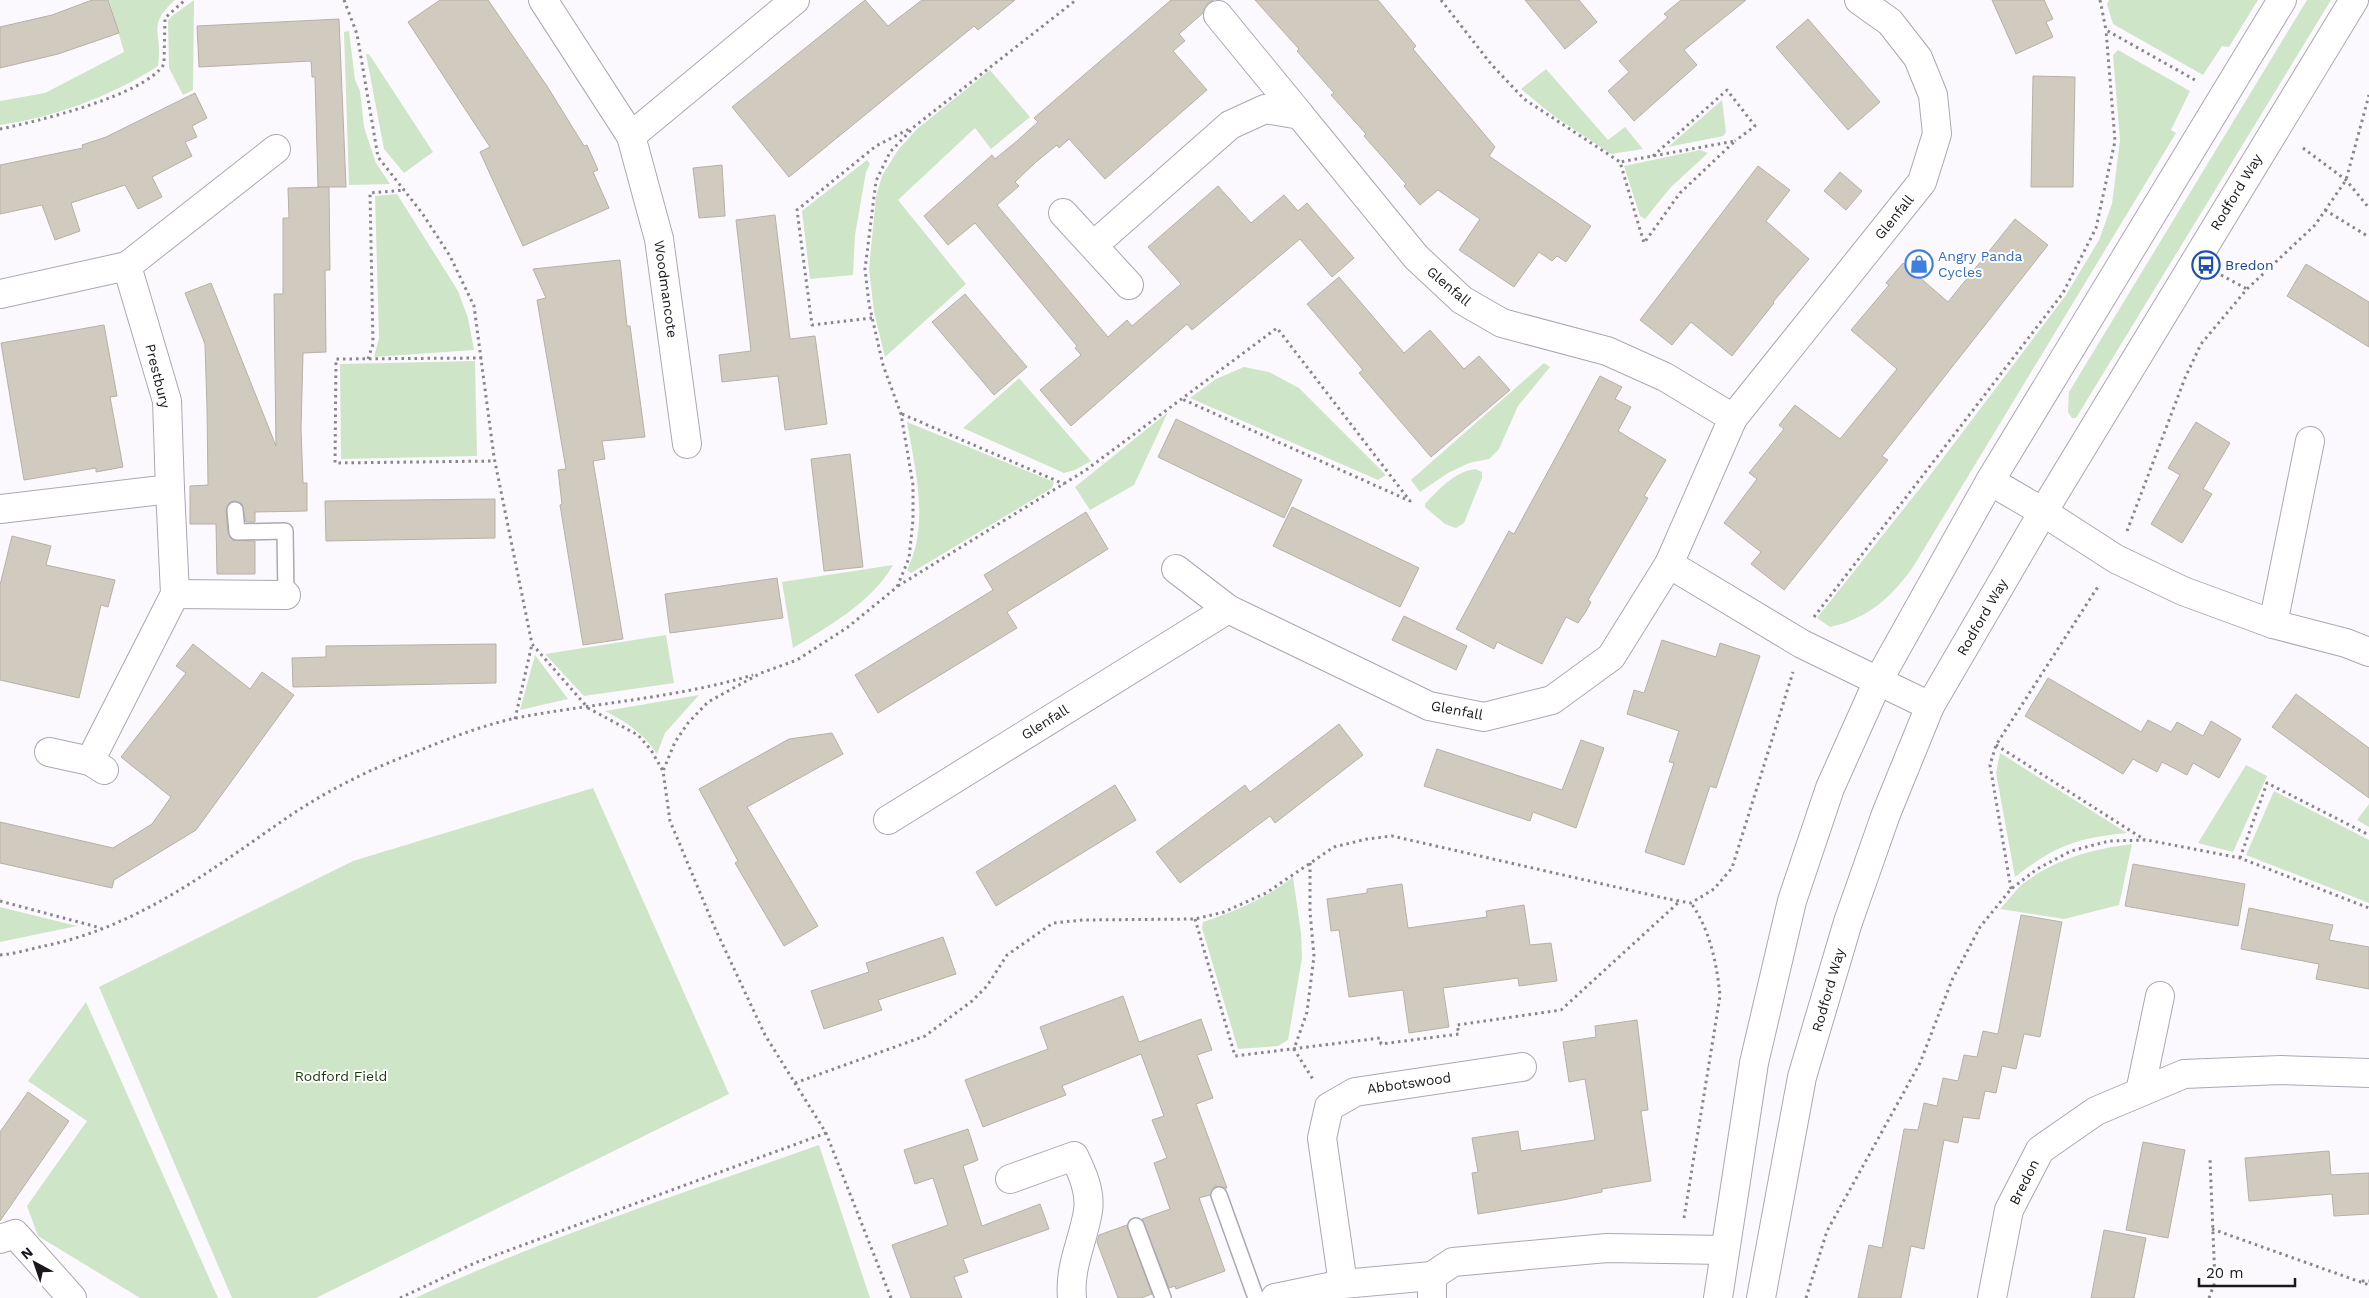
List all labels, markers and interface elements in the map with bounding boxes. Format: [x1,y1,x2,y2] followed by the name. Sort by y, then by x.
[2207,150,2265,233] street label: Rodford Way
[1871,191,1917,242] street label: Glenfall
[651,239,681,339] street label: Woodmancote
[1938,248,2023,280] place label: Angry Panda Cycles
[1904,249,1934,279] shop icon: Angry Panda Cycles
[2191,250,2221,280] bus stop icon: Bredon
[2225,257,2274,273] place label: Bredon
[1424,263,1475,310] street label: Glenfall
[142,342,174,411] street label: Prestbury
[1953,575,2011,658] street label: Rodford Way
[1430,697,1485,723] street label: Glenfall
[1018,701,1072,743] street label: Glenfall
[1808,946,1848,1034] street label: Rodford Way
[295,1068,387,1084] park label: Rodford Field
[1366,1069,1452,1097] street label: Abbotswood
[2006,1157,2042,1207] street label: Bredon
[10,1238,60,1288] north arrow
[18,1244,36,1263] text: N
[2199,1256,2295,1288] scale bar
[2206,1264,2244,1282] text: 20 m

